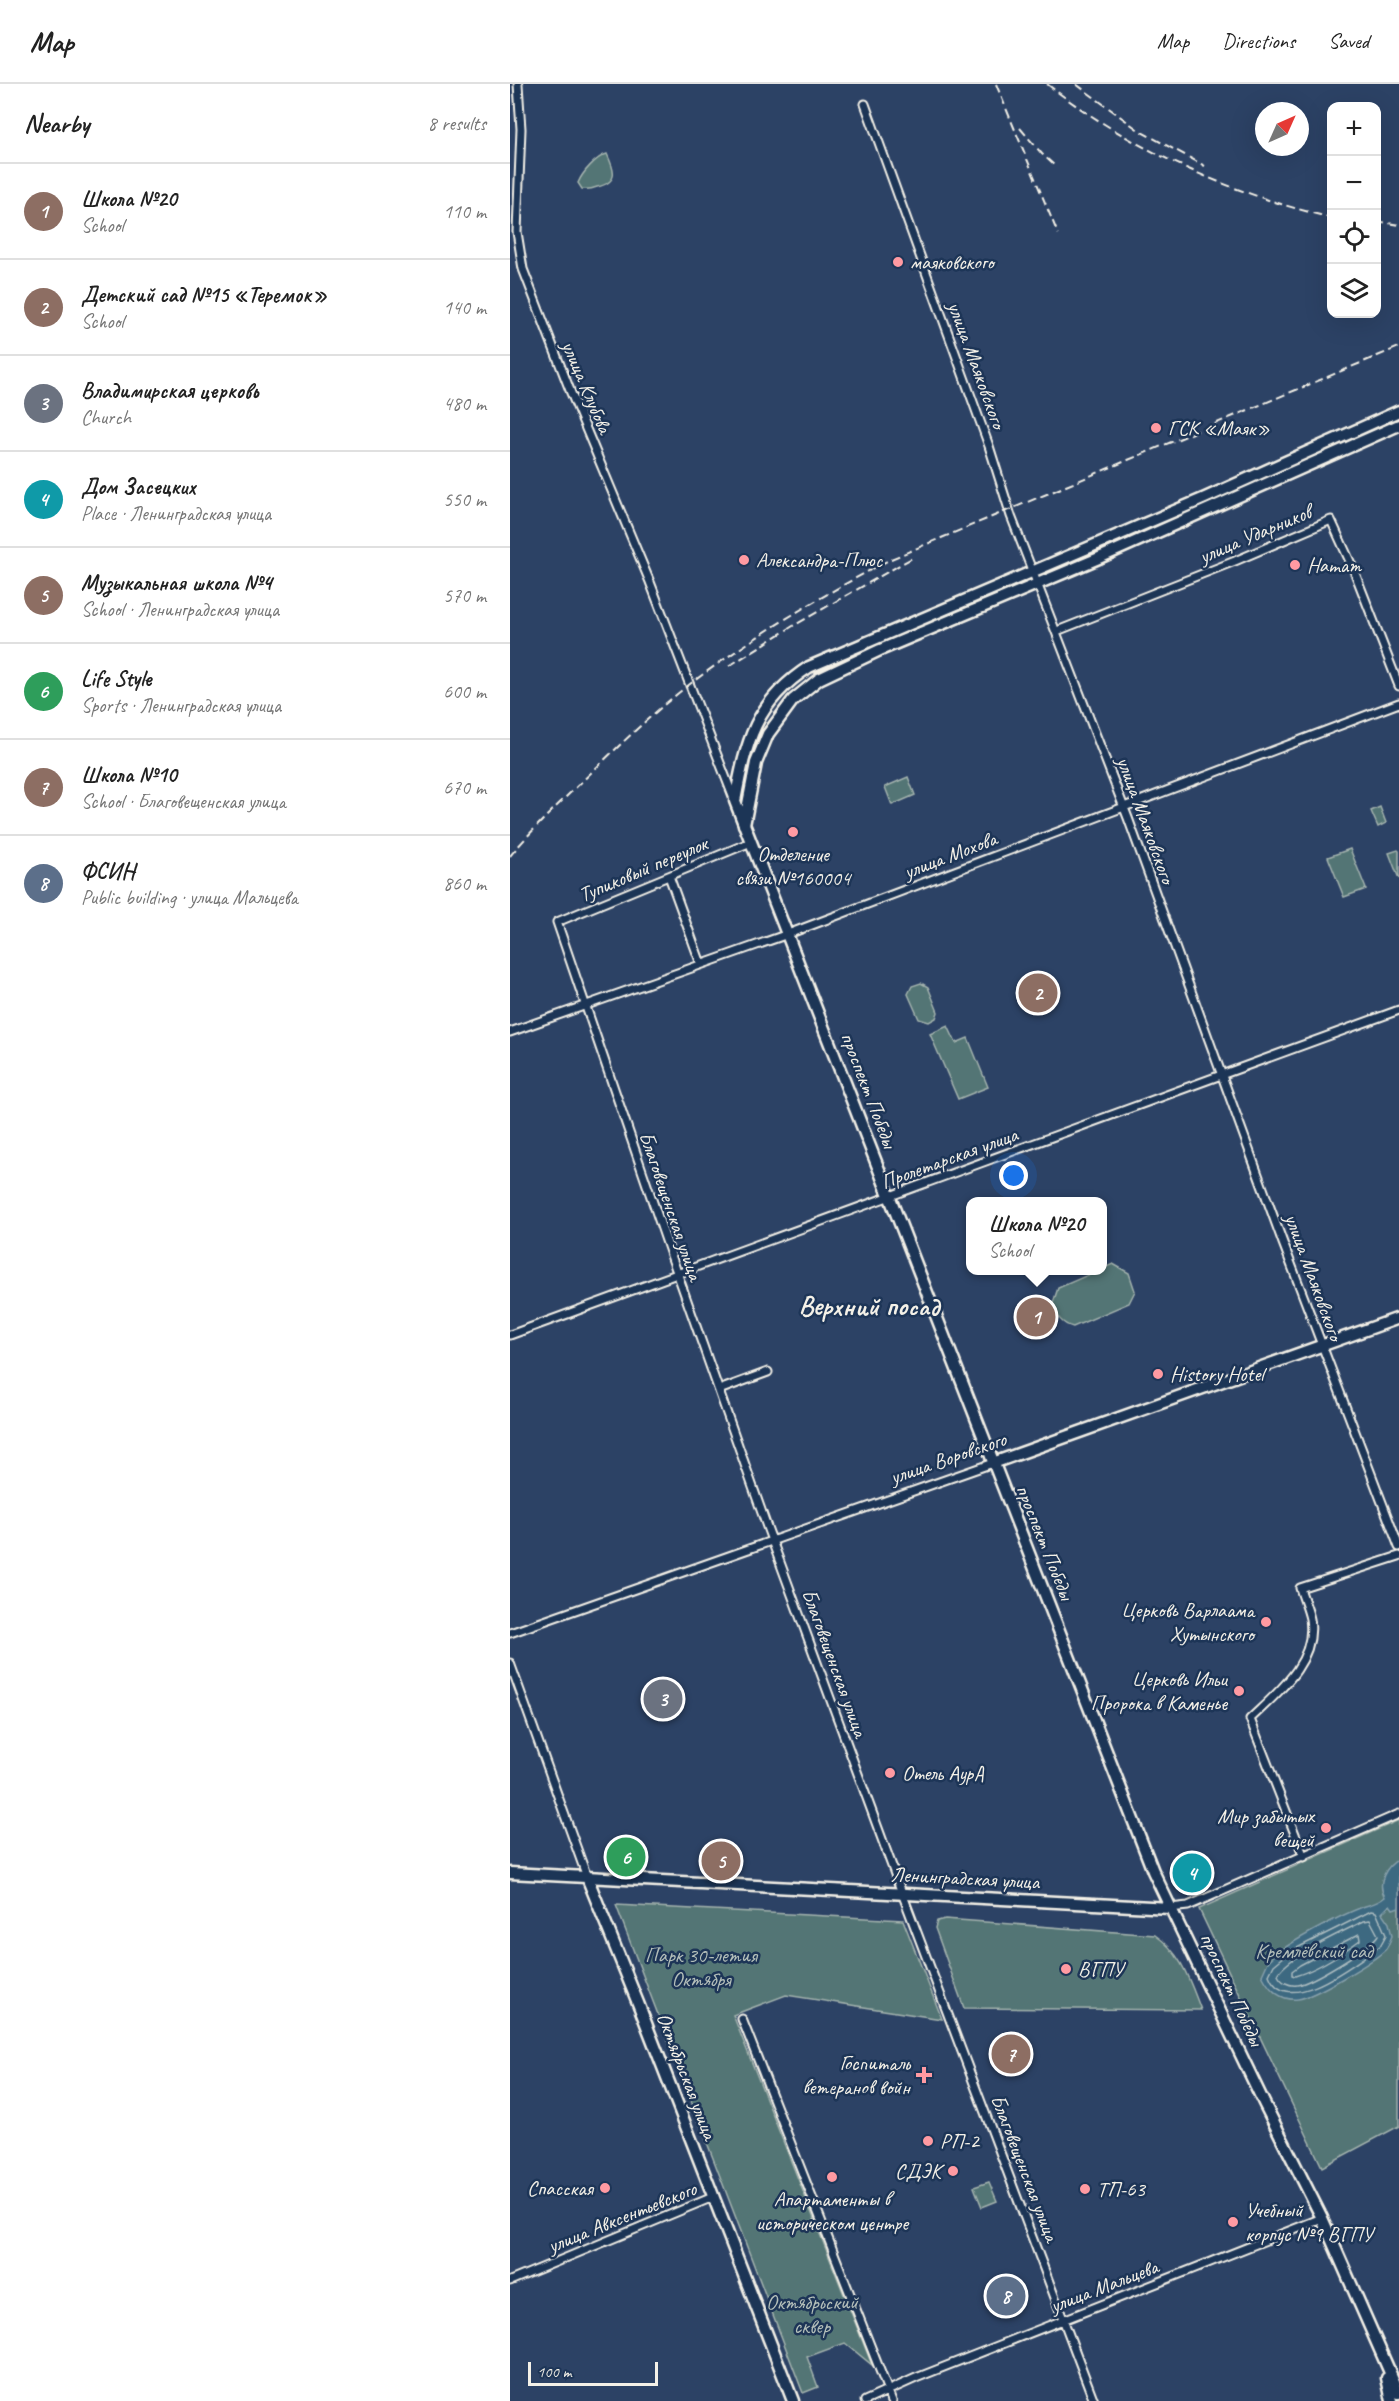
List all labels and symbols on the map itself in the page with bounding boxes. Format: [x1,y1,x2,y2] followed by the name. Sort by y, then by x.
[1255,102,1309,156] north arrow
[910,249,996,275] place label: маяковского
[891,255,905,269] marker: маяковского
[941,296,1013,435] street label: улица Маяковского
[555,335,619,440] street label: улица Клубова
[1168,415,1270,441] place label: ГСК «Маяк»
[1149,421,1163,435] marker: ГСК «Маяк»
[1193,497,1319,570] street label: улица Ударников
[756,547,884,573] place label: Александра-Плюс
[1307,552,1362,578] place label: Hamam
[737,553,751,567] marker: Александра-Плюс
[1288,558,1302,572] marker: Hamam
[1110,751,1182,890] street label: улица Маяковского
[786,825,800,839] marker: Отделение связи №160004
[898,825,1002,885] street label: улица Мохова
[575,829,713,908] street label: Тупиковый переулок
[736,841,853,891] place label: Отделение связи №160004
[1018,970,1058,1016] pin: 2
[835,1028,904,1153] street label: проспект Победы
[877,1121,1022,1195] street label: Пролетарская улица
[633,1128,709,1286] street label: Благовещенская улица
[999,1161,1028,1190] your location
[1278,1208,1350,1347] street label: улица Маяковского
[799,1289,941,1323] district label: Верхний посад
[1016,1294,1056,1340] pin: 1
[1170,1361,1267,1387] place label: History Hotel
[1151,1367,1165,1381] marker: History Hotel
[885,1425,1011,1491] street label: улица Воровского
[1010,1481,1081,1605] street label: проспект Победы
[796,1585,875,1743] street label: Благовещенская улица
[1121,1597,1257,1647] place label: Церковь Варлаама Хутынского
[1259,1615,1273,1629] marker: Церковь Варлаама Хутынского
[1091,1666,1228,1716] place label: Церковь Ильи Пророка в Каменье
[644,1676,682,1722] pin: 3
[1232,1684,1246,1698] marker: Церковь Ильи Пророка в Каменье
[902,1760,984,1786] place label: Отель АурА
[883,1766,897,1780] marker: Отель АурА
[1217,1803,1316,1853] place label: Мир забытых вещей
[1319,1821,1333,1835] marker: Мир забытых вещей
[606,1834,646,1880] pin: 6
[702,1838,740,1884] pin: 5
[1172,1850,1212,1896] pin: 4
[890,1861,1041,1895] street label: Ленинградская улица
[1194,1928,1270,2052] street label: проспект Победы
[1255,1938,1375,1964] park label: Кремлёвский сад
[645,1942,759,1992] park label: Парк 30-летия Октября
[1078,1956,1126,1982] place label: ВГПУ
[1059,1962,1073,1976] marker: ВГПУ
[651,2009,724,2146] street label: Октябрьская улица
[992,2032,1030,2076] pin: 7
[802,2050,911,2100] place label: Госпиталь ветеранов войн
[915,2066,933,2084] marker: Госпиталь ветеранов войн
[985,2091,1066,2248] street label: Благовещенская улица
[940,2128,980,2154] place label: РП-2
[921,2134,935,2148] marker: РП-2
[895,2158,946,2184] place label: СДЭК
[946,2164,960,2178] marker: СДЭК
[825,2170,839,2184] marker: Апартаменты в историческом центре
[527,2175,595,2201] place label: Спасская
[542,2175,702,2259] street label: улица Авксентьевского
[1097,2176,1147,2202] place label: ТП-63
[598,2181,612,2195] marker: Спасская
[1078,2182,1092,2196] marker: ТП-63
[756,2186,910,2236] place label: Апартаменты в историческом центре
[1245,2197,1376,2247] place label: Учебный корпус №9 ВГПУ
[1226,2215,1240,2229] marker: Учебный корпус №9 ВГПУ
[1044,2253,1164,2319] street label: улица Мальцева
[986,2274,1026,2318] pin: 8
[766,2289,859,2339] park label: Октябрьский сквер
[528,2359,658,2386] scale bar

